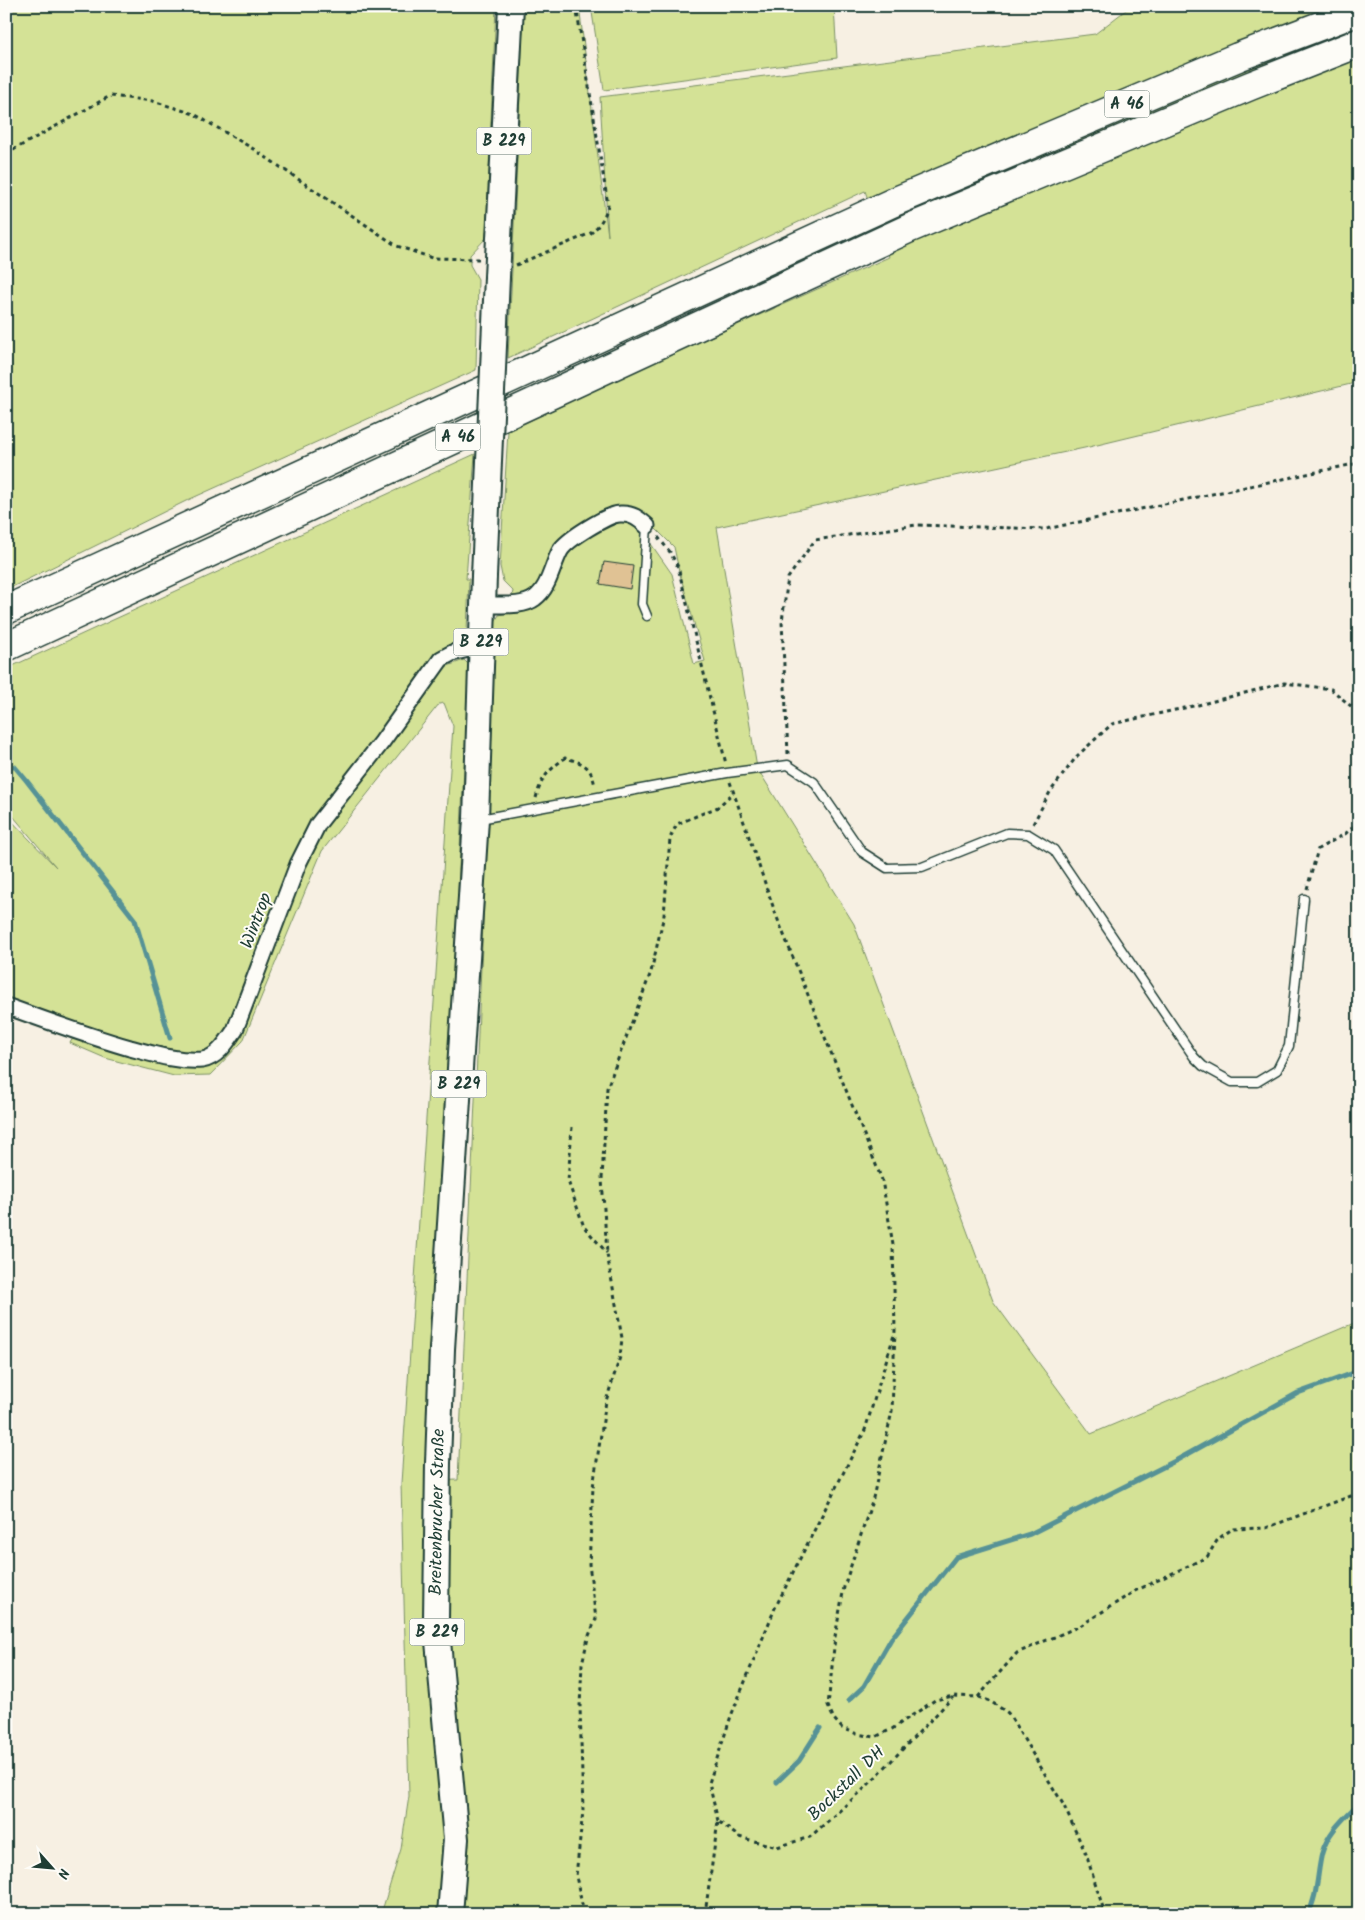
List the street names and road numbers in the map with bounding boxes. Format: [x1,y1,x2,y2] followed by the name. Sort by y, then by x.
[1104,90,1150,118] road number: A 46
[476,128,532,154] road number: B 229
[436,424,480,451] road number: A 46
[454,628,508,656] road number: B 229
[233,889,281,953] street label: Wintrop
[432,1070,486,1098] road number: B 229
[422,1428,454,1596] street label: Breitenbrucher Straße
[410,1618,464,1645] road number: B 229
[801,1739,893,1829] street label: Bockstall DH

